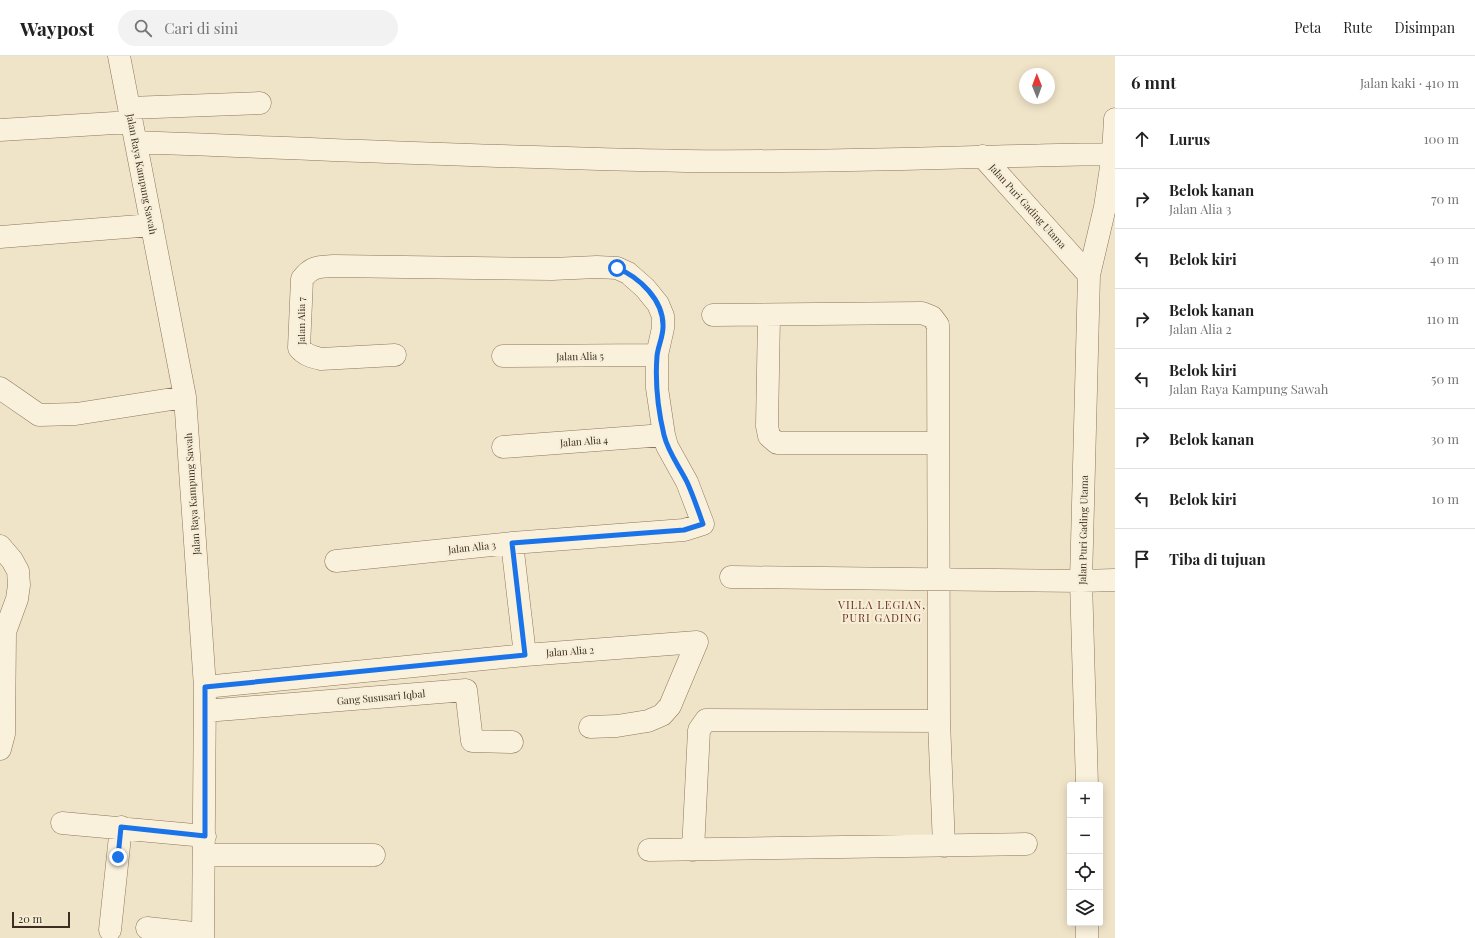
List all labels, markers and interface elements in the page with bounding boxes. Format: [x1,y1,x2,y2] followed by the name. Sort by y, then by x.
[118,10,398,46] search box
[20,15,94,41] text: Waypost
[132,17,154,39] icon: search
[164,18,238,38] text: Cari di sini
[1294,18,1321,37] text: Peta
[1343,18,1373,37] text: Rute
[1395,18,1455,37] text: Disimpan
[1019,68,1055,104] north arrow
[1131,71,1176,93] text: 6 mnt
[1360,74,1459,91] text: Jalan kaki · 410 m
[123,112,161,236] street label: Jalan Raya Kampung Sawah
[1131,128,1153,150] icon: ahead
[1169,129,1210,149] text: Lurus
[1424,130,1459,147] text: 100 m
[986,160,1070,251] street label: Jalan Puri Gading Utama
[1169,180,1254,200] text: Belok kanan
[1131,188,1153,210] icon: right
[1431,190,1459,207] text: 70 m
[1169,200,1231,217] text: Jalan Alia 3
[1131,248,1153,270] icon: left
[1169,249,1237,269] text: Belok kiri
[1430,250,1459,267] text: 40 m
[608,259,626,277] route start
[294,297,308,346] street label: Jalan Alia 7
[1169,300,1254,320] text: Belok kanan
[1131,308,1153,330] icon: right
[1427,310,1459,327] text: 110 m
[1169,320,1232,337] text: Jalan Alia 2
[555,349,604,363] street label: Jalan Alia 5
[1169,360,1237,380] text: Belok kiri
[1131,368,1153,390] icon: left
[1431,370,1459,387] text: 50 m
[1169,380,1328,397] text: Jalan Raya Kampung Sawah
[1131,428,1153,450] icon: right
[1169,429,1254,449] text: Belok kanan
[1431,430,1459,447] text: 30 m
[181,432,203,557] street label: Jalan Raya Kampung Sawah
[559,432,609,450] street label: Jalan Alia 4
[1075,475,1091,586] street label: Jalan Puri Gading Utama
[1131,488,1153,510] icon: left
[1169,489,1237,509] text: Belok kiri
[1432,490,1459,507] text: 10 m
[446,537,497,557] street label: Jalan Alia 3
[1131,548,1153,570] icon: arrive
[1169,549,1266,569] text: Tiba di tujuan
[837,597,926,625] district label: VILLA LEGIAN, PURI GADING
[544,642,595,660] street label: Jalan Alia 2
[336,686,426,708] street label: Gang Sususari Iqbal
[1067,782,1103,926] map controls
[1067,782,1103,818] button: +
[1067,818,1103,854] button: −
[109,848,127,866] route end
[1067,854,1103,890] button: locate
[1067,890,1103,926] button: layers
[12,910,70,929] scale bar
[18,911,42,926] text: 20 m

